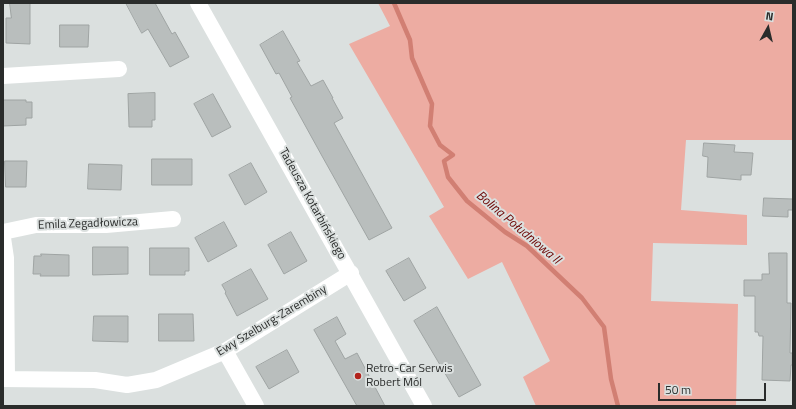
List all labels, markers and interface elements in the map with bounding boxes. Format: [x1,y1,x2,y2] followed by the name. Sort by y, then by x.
[748,8,788,48] north arrow
[765,8,775,25] text: N
[275,146,349,262] street label: Tadeusza Kotarbińskiego
[473,188,563,268] water label: Bolina Południowa II
[38,215,138,233] street label: Emila Zegadłowicza
[214,282,330,360] street label: Ewy Szelburg-Zarembiny
[366,362,453,390] place label: Retro-Car Serwis Robert Mól
[353,371,363,381] marker: Retro-Car Serwis Robert Mól
[660,375,768,401] scale bar
[665,380,691,399] text: 50 m

